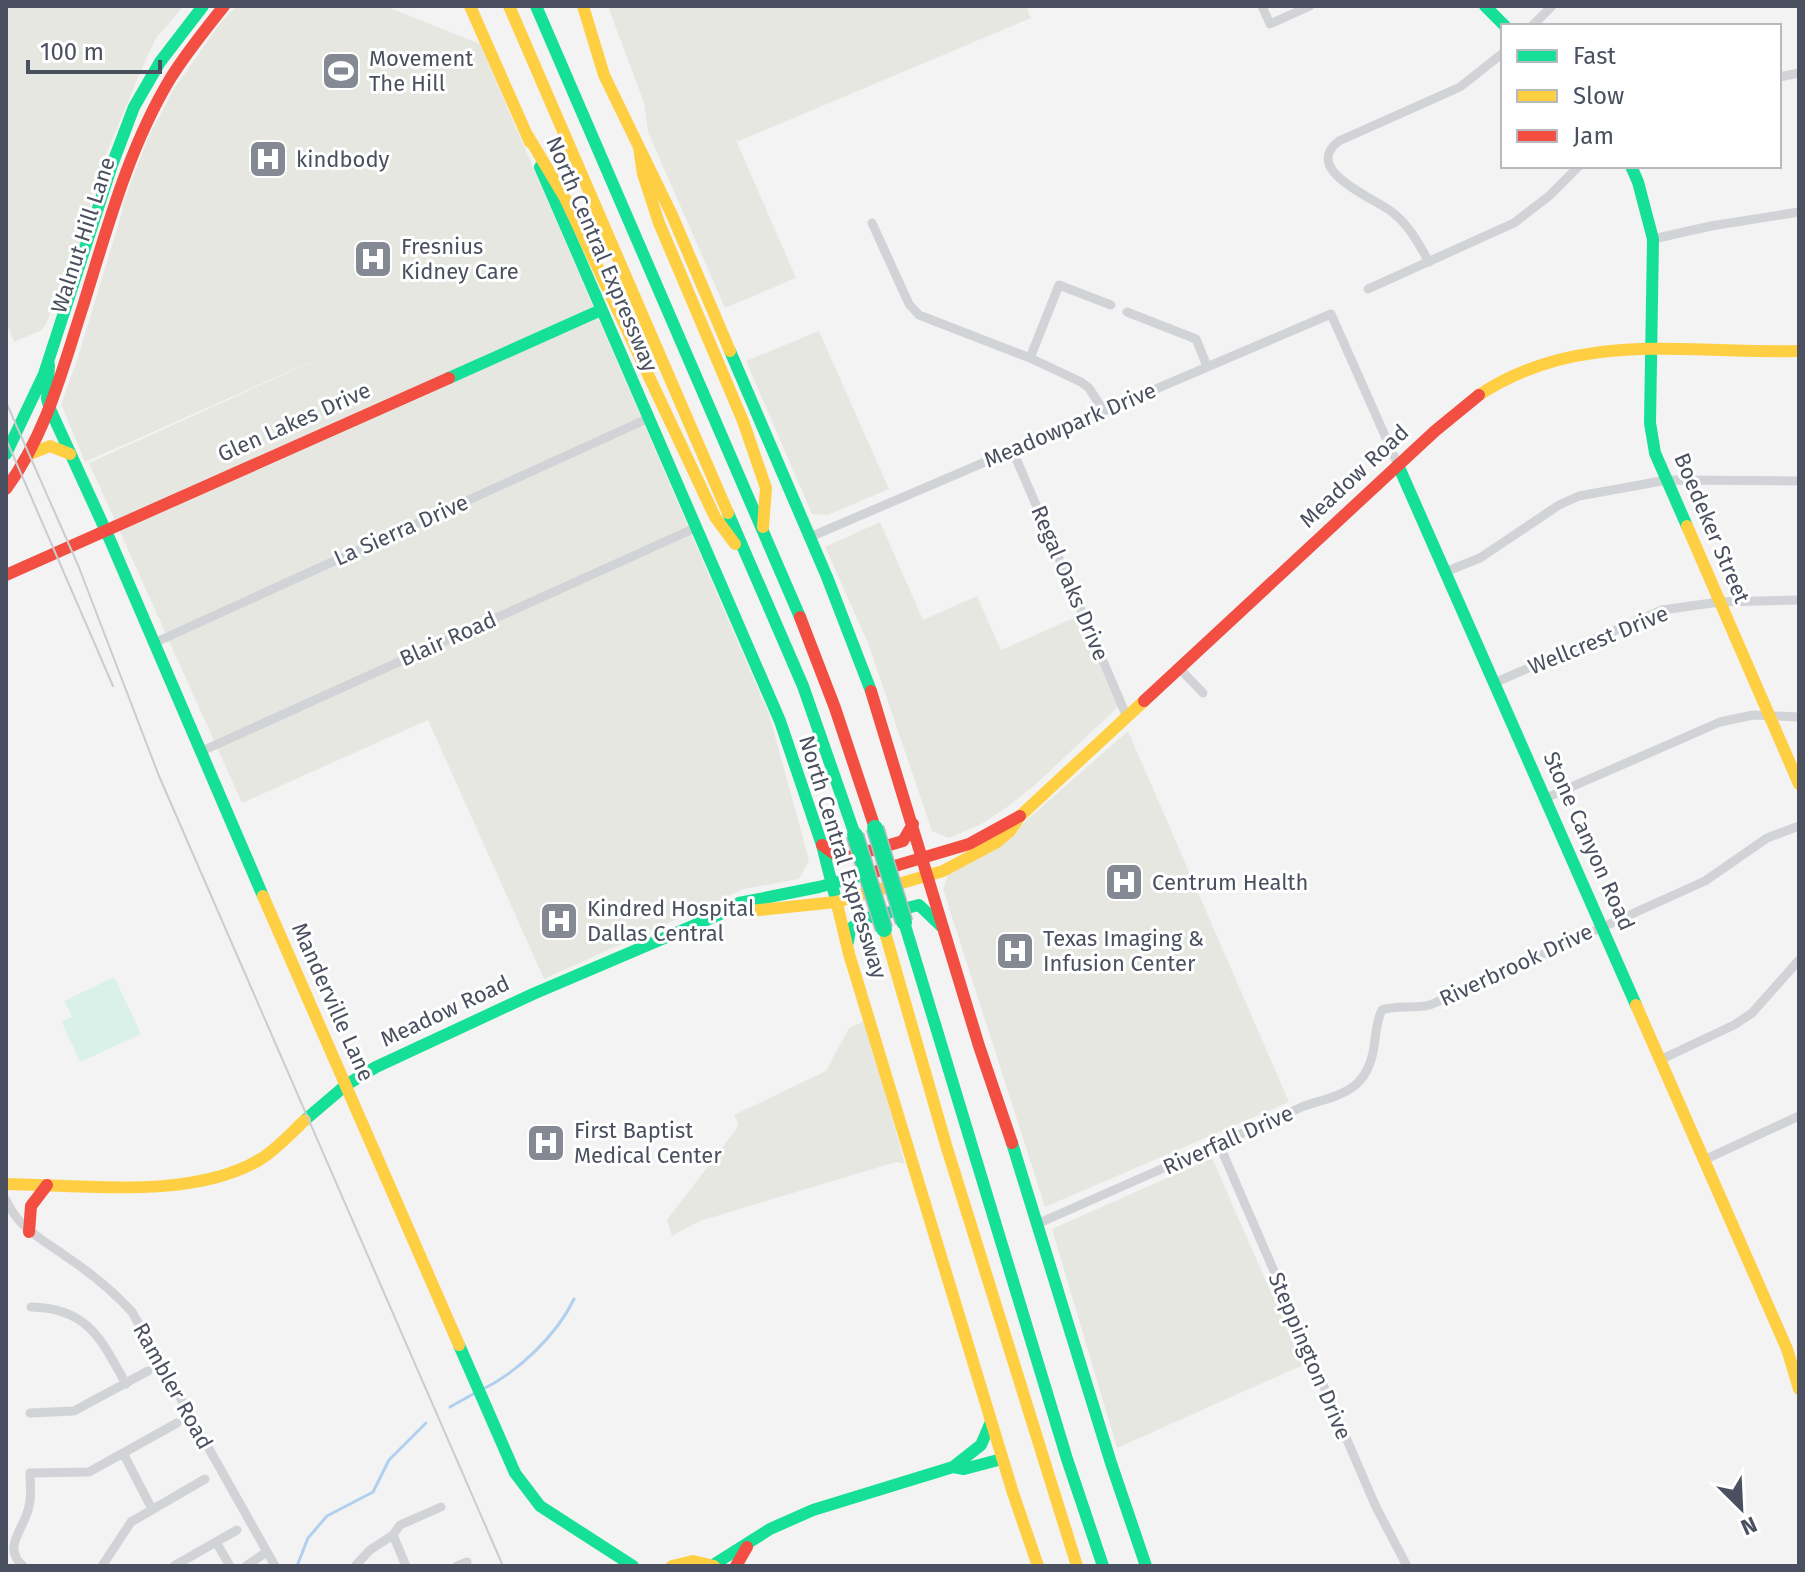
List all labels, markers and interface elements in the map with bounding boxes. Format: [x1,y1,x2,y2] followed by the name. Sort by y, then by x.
[28,24,160,74] scale bar
[1501,24,1781,168] legend
[40,38,104,66] text: 100 m
[1573,42,1616,70] text: Fast
[369,45,473,97] place label: Movement The Hill
[320,50,362,92] sports icon: Movement The Hill
[1573,82,1624,110] text: Slow
[1573,122,1614,150] text: Jam
[540,132,664,376] street label: North Central Expressway
[247,138,289,180] hospital icon: kindbody
[296,146,390,173] place label: kindbody
[45,153,121,317] street label: Walnut Hill Lane
[401,233,519,285] place label: Fresnius Kidney Care
[352,238,394,280] hospital icon: Fresnius Kidney Care
[213,376,375,468] street label: Glen Lakes Drive
[980,377,1160,473] street label: Meadowpark Drive
[1294,419,1414,533] street label: Meadow Road
[1668,449,1756,607] street label: Boedeker Street
[330,488,472,572] street label: La Sierra Drive
[1025,501,1115,665] street label: Regal Oaks Drive
[1524,600,1672,680] street label: Wellcrest Drive
[395,606,501,672] street label: Blair Road
[793,732,893,982] street label: North Central Expressway
[1537,747,1641,935] street label: Stone Canyon Road
[1103,861,1145,903] hospital icon: Centrum Health
[1152,869,1308,896] place label: Centrum Health
[587,895,754,947] place label: Kindred Hospital Dallas Central
[538,900,580,942] hospital icon: Kindred Hospital Dallas Central
[286,918,380,1086] street label: Manderville Lane
[1435,918,1597,1012] street label: Riverbrook Drive
[1043,925,1204,977] place label: Texas Imaging & Infusion Center
[994,930,1036,972] hospital icon: Texas Imaging & Infusion Center
[376,969,514,1053] street label: Meadow Road
[1159,1099,1297,1181] street label: Riverfall Drive
[574,1117,722,1169] place label: First Baptist Medical Center
[525,1122,567,1164] hospital icon: First Baptist Medical Center
[1263,1268,1357,1444] street label: Steppington Drive
[127,1318,219,1454] street label: Rambler Road
[1701,1468,1781,1548] north arrow
[1737,1511,1761,1541] text: N

